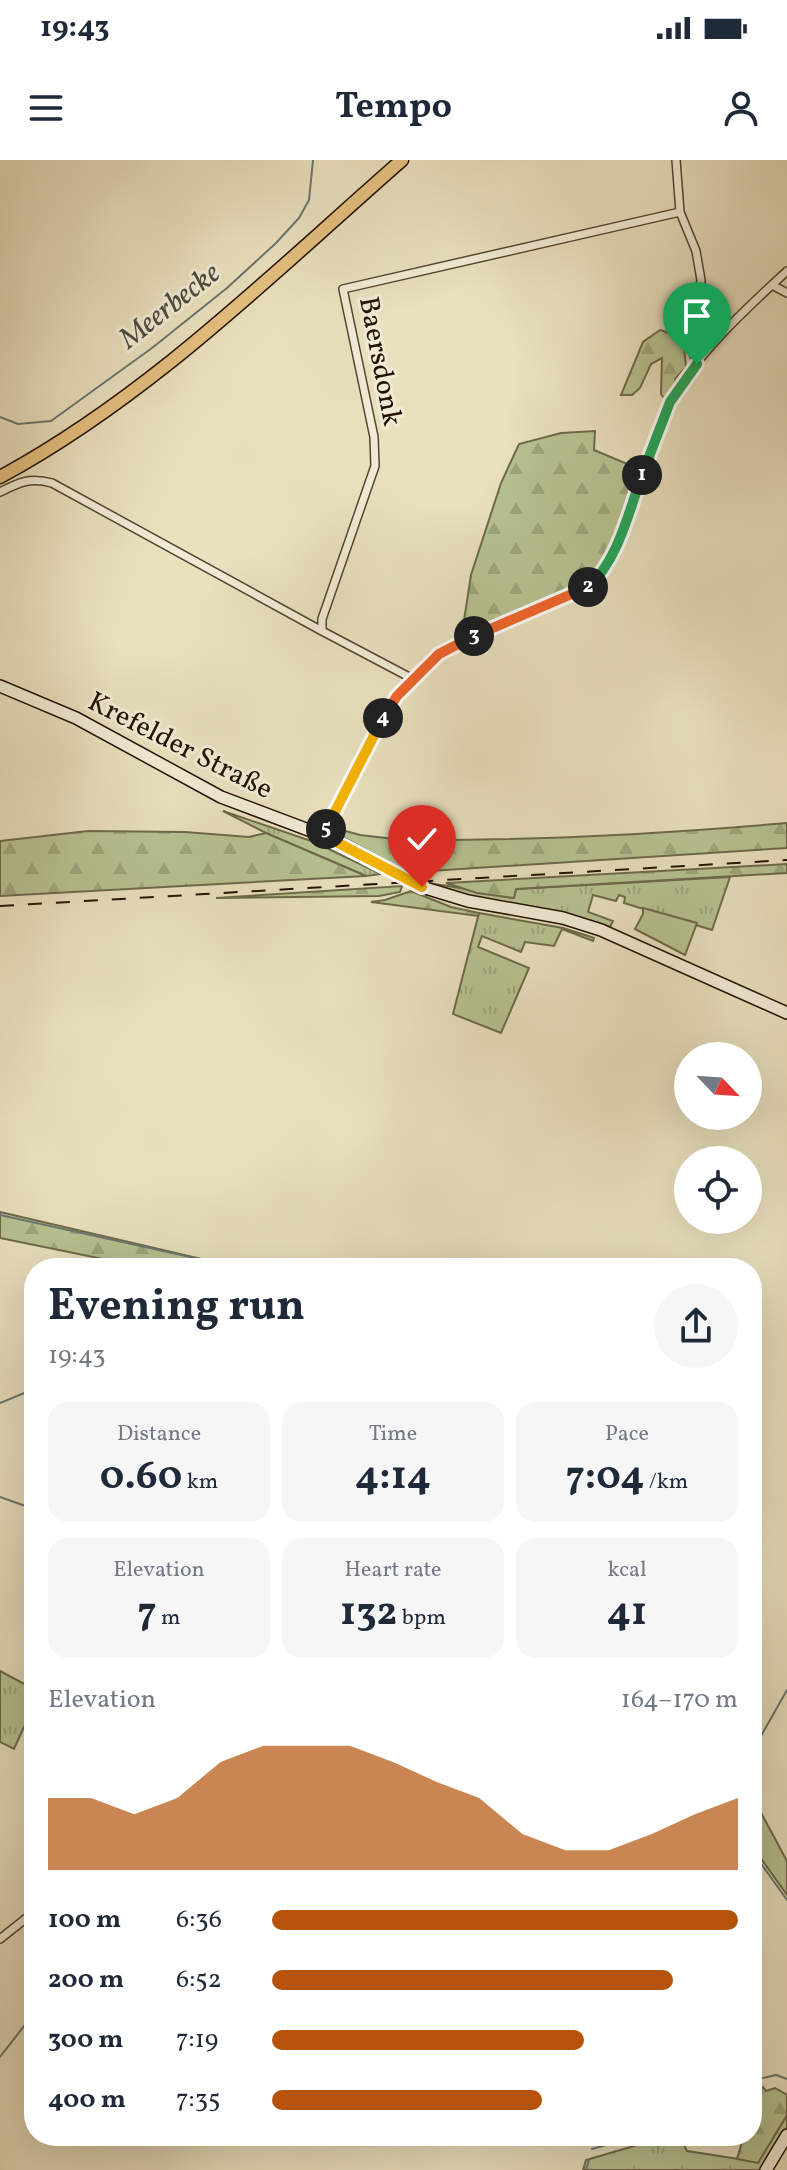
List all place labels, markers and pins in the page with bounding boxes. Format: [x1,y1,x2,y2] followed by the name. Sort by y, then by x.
[663,282,731,364] pin
[622,455,662,495] pin: 1
[568,567,608,607] pin: 2
[454,616,494,656] pin: 3
[363,698,403,738] pin: 4
[388,805,456,887] pin
[306,809,346,849] pin: 5

